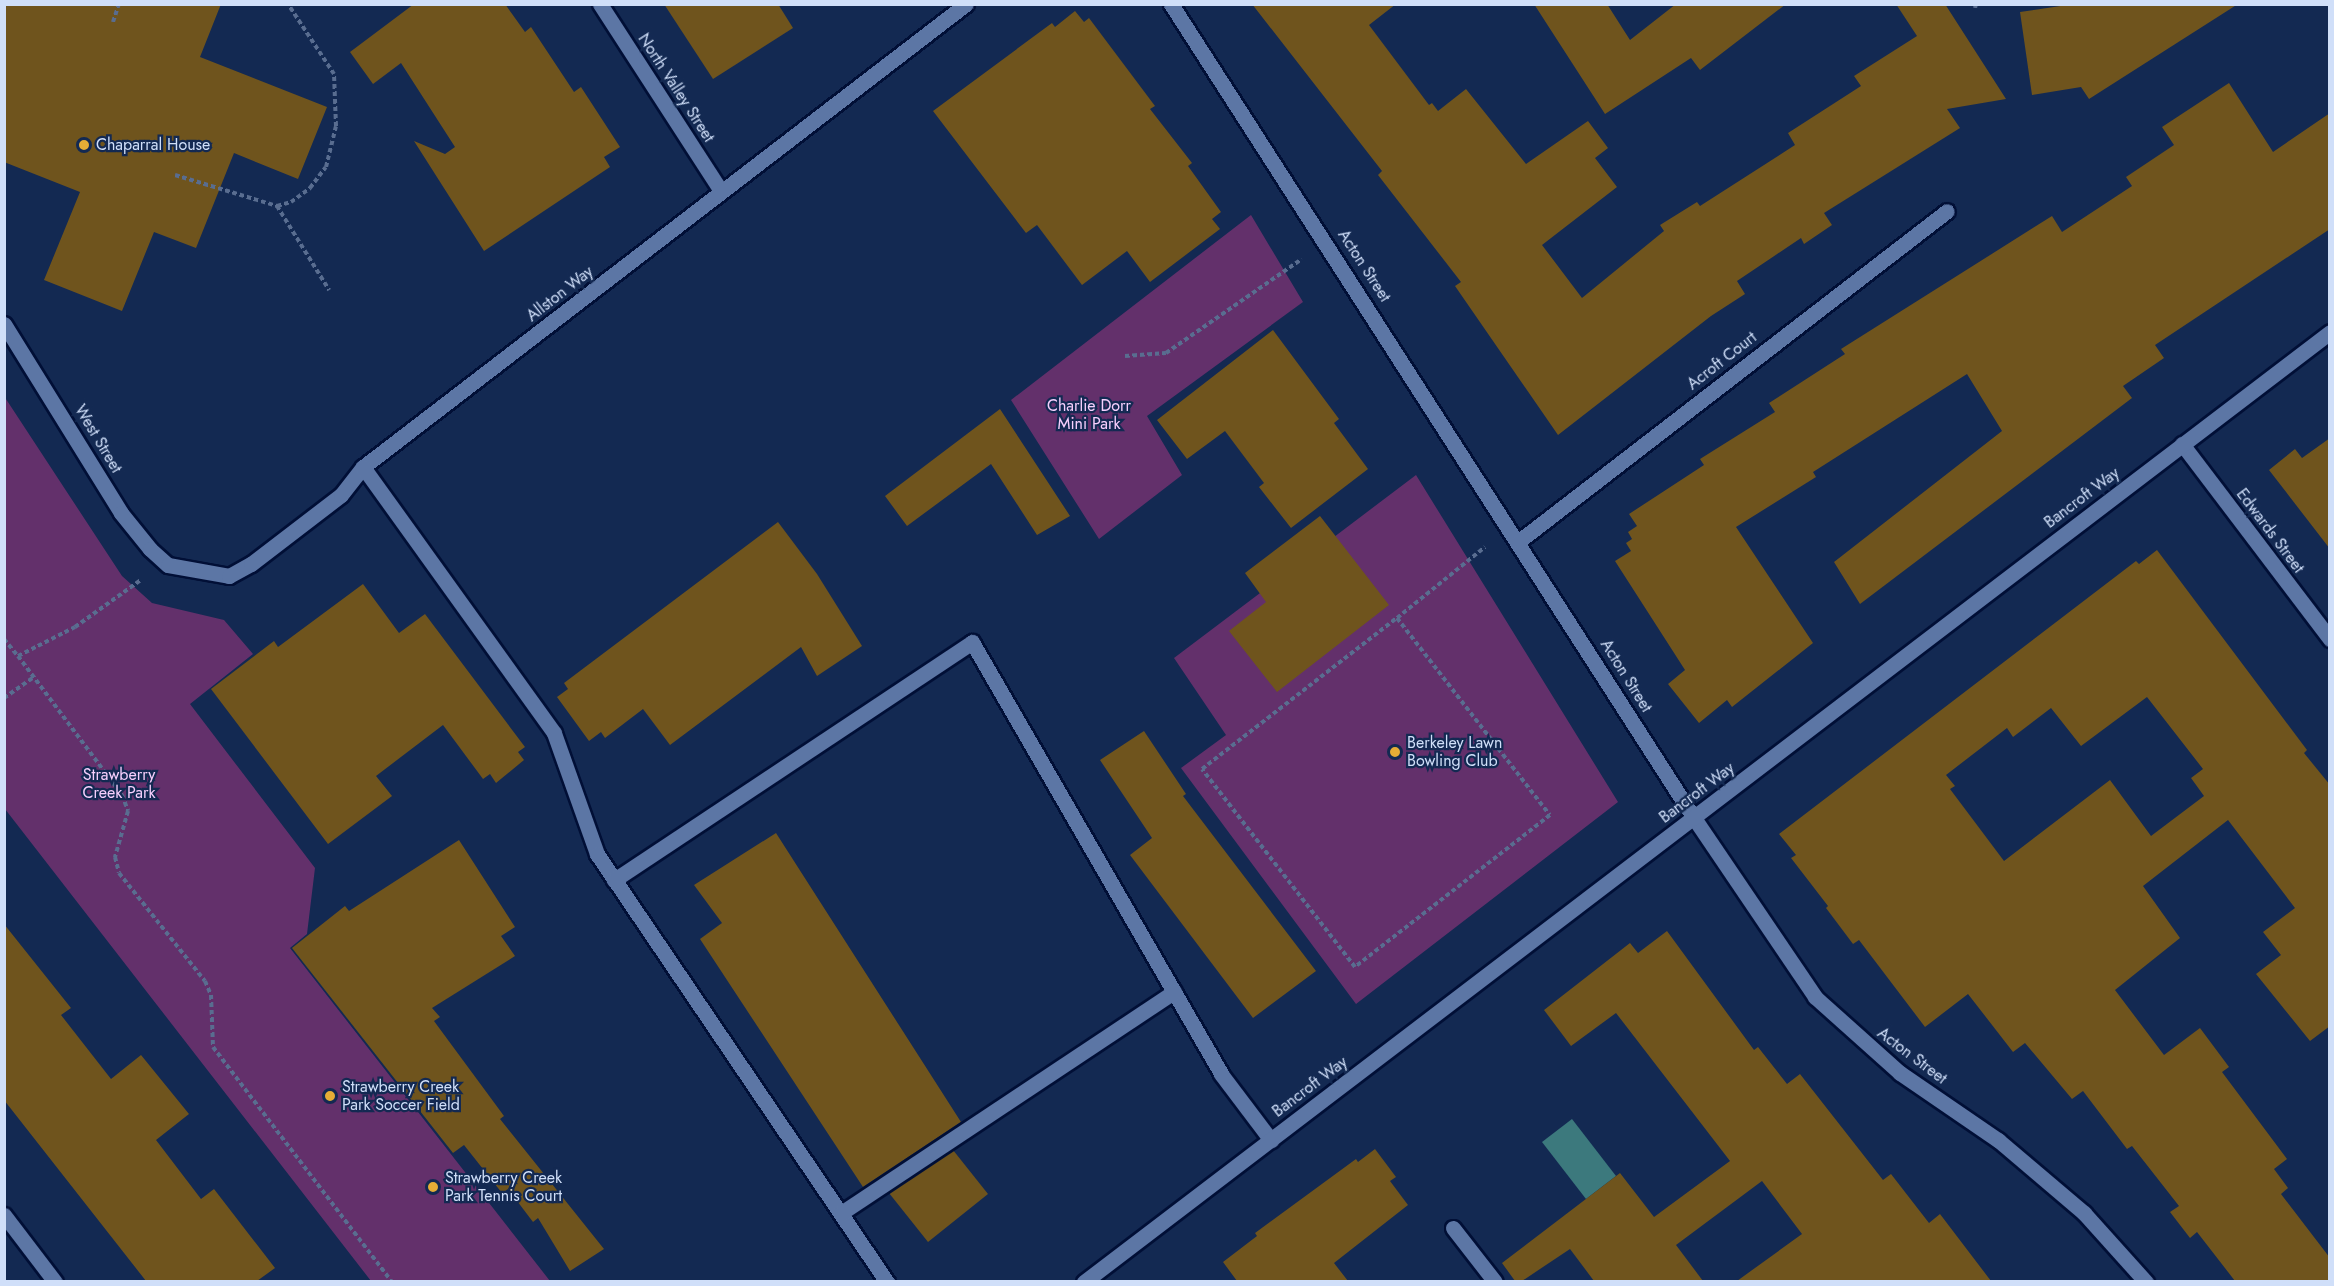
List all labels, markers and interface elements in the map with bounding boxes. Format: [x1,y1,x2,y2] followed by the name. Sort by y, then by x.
[634,30,718,146] street label: North Valley Street
[96,135,210,155] place label: Chaparral House
[77,138,91,152] marker: Chaparral House
[1334,226,1394,306] street label: Acton Street
[523,262,597,326] street label: Allston Way
[1683,328,1761,394] street label: Acroft Court
[1047,396,1131,434] park label: Charlie Dorr Mini Park
[70,401,126,477] street label: West Street
[2041,464,2123,532] street label: Bancroft Way
[2232,485,2308,577] street label: Edwards Street
[1596,636,1656,716] street label: Acton Street
[1407,733,1502,771] place label: Berkeley Lawn Bowling Club
[1388,745,1402,759] marker: Berkeley Lawn Bowling Club
[1656,759,1738,827] street label: Bancroft Way
[82,765,156,803] park label: Strawberry Creek Park
[1873,1024,1951,1088] street label: Acton Street
[1269,1053,1351,1121] street label: Bancroft Way
[342,1077,460,1115] place label: Strawberry Creek Park Soccer Field
[323,1089,337,1103] marker: Strawberry Creek Park Soccer Field
[445,1168,562,1206] place label: Strawberry Creek Park Tennis Court
[426,1180,440,1194] marker: Strawberry Creek Park Tennis Court

